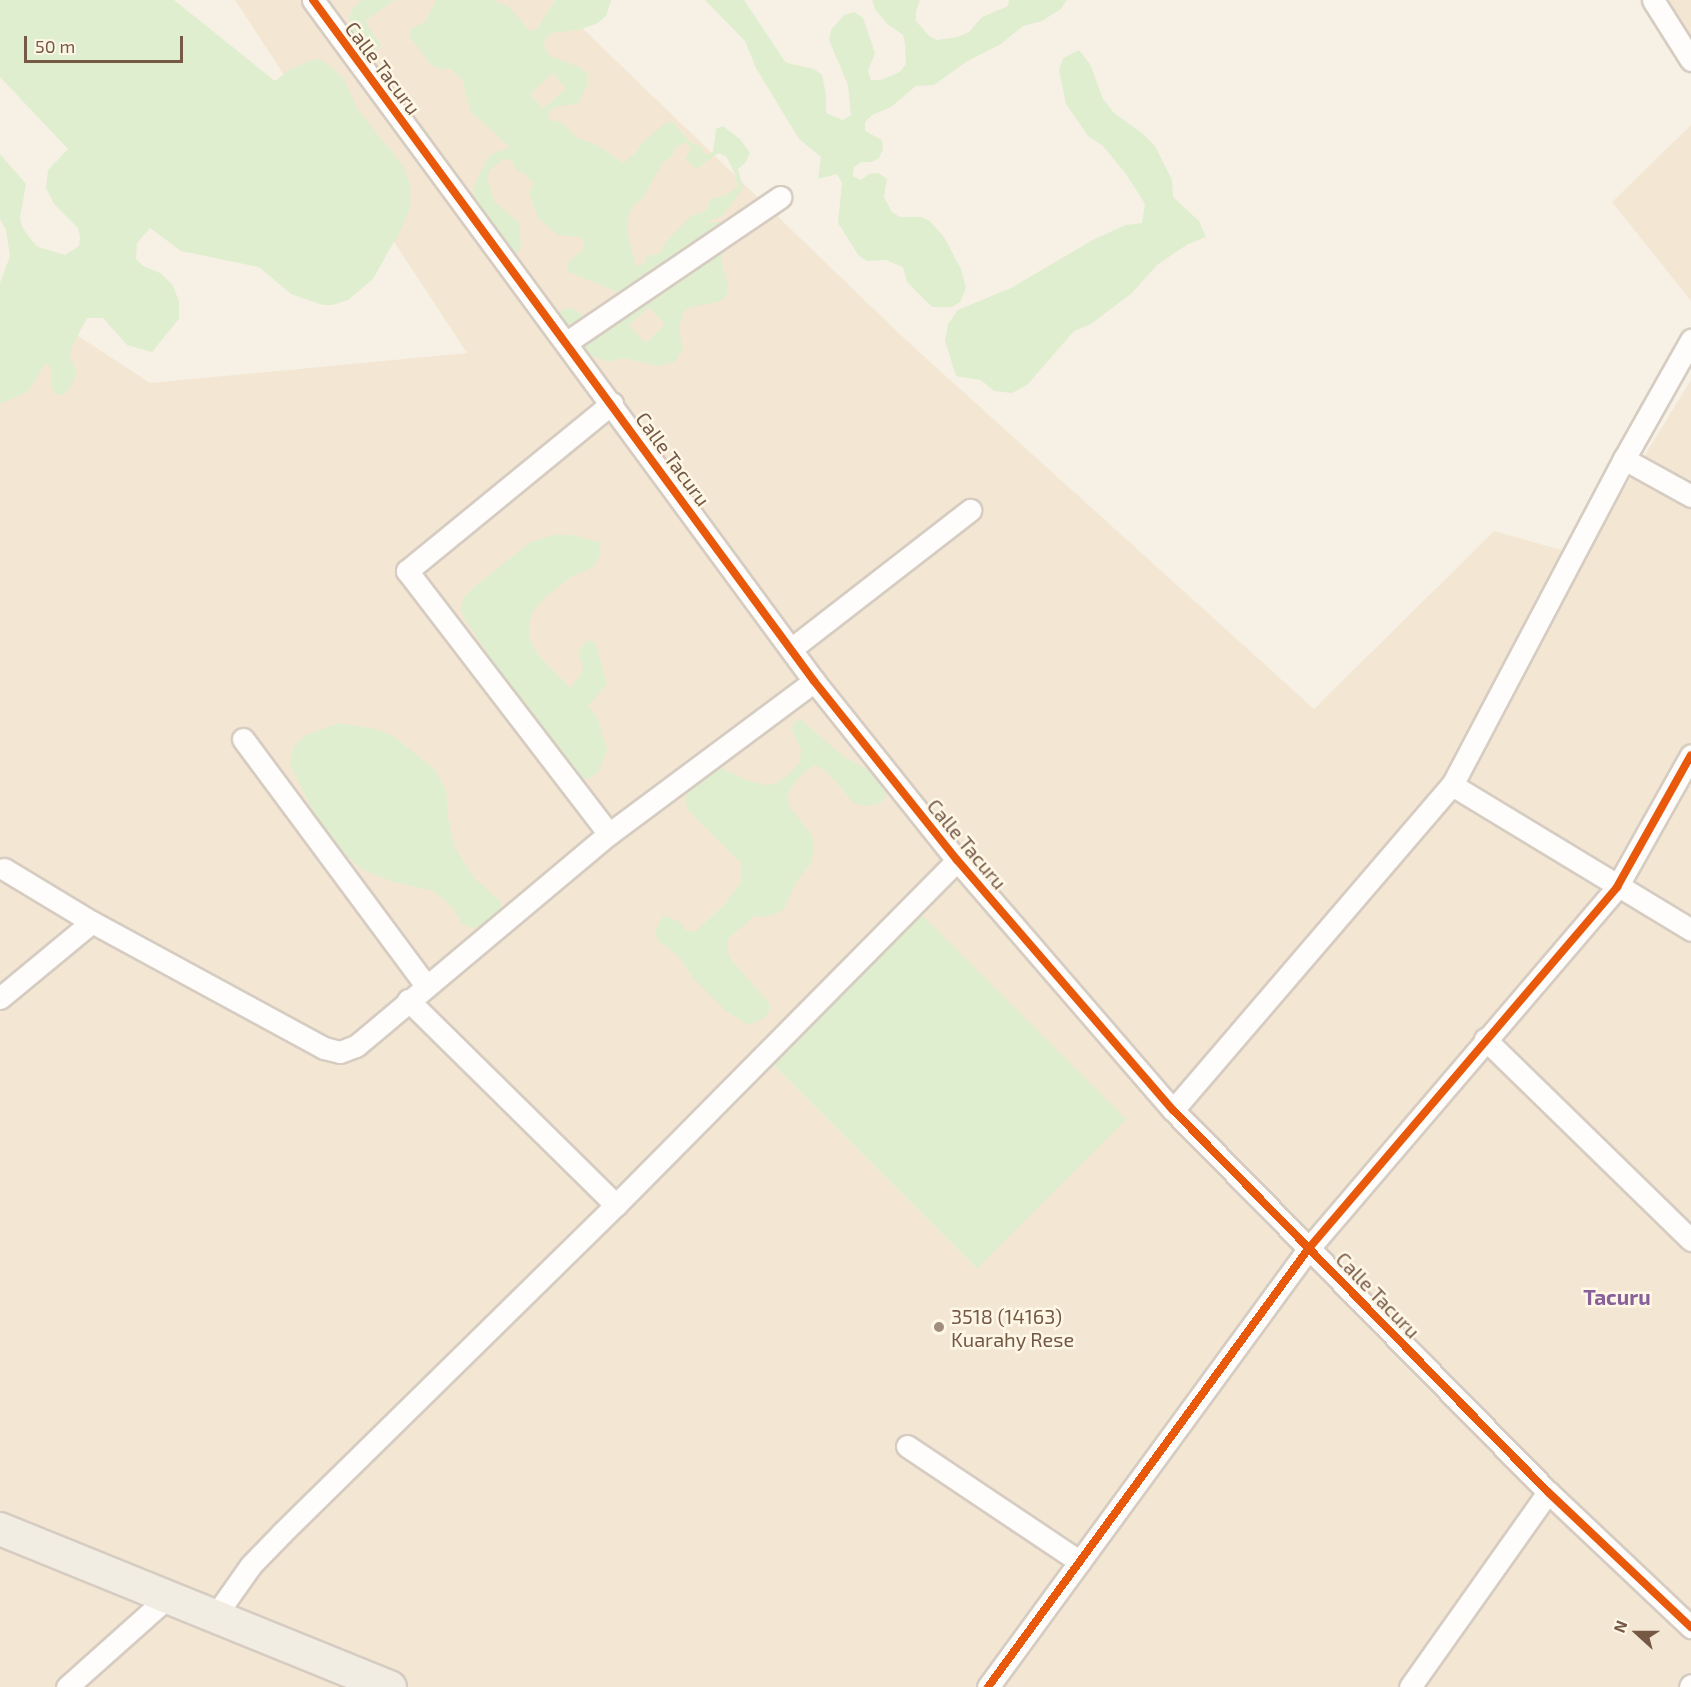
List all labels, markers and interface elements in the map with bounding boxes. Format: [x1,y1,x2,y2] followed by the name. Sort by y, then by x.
[340,17,426,119] street label: Calle Tacuru
[27,24,186,62] scale bar
[35,35,75,57] text: 50 m
[631,407,715,511] street label: Calle Tacuru
[922,794,1012,894] street label: Calle Tacuru
[1331,1247,1425,1343] street label: Calle Tacuru
[1583,1284,1651,1310] district label: Tacuru
[951,1304,1075,1351] place label: 3518 (14163) Kuarahy Rese
[932,1320,946,1334] marker: 3518 (14163) Kuarahy Rese
[1607,1603,1667,1663] north arrow
[1609,1618,1631,1635] text: N

